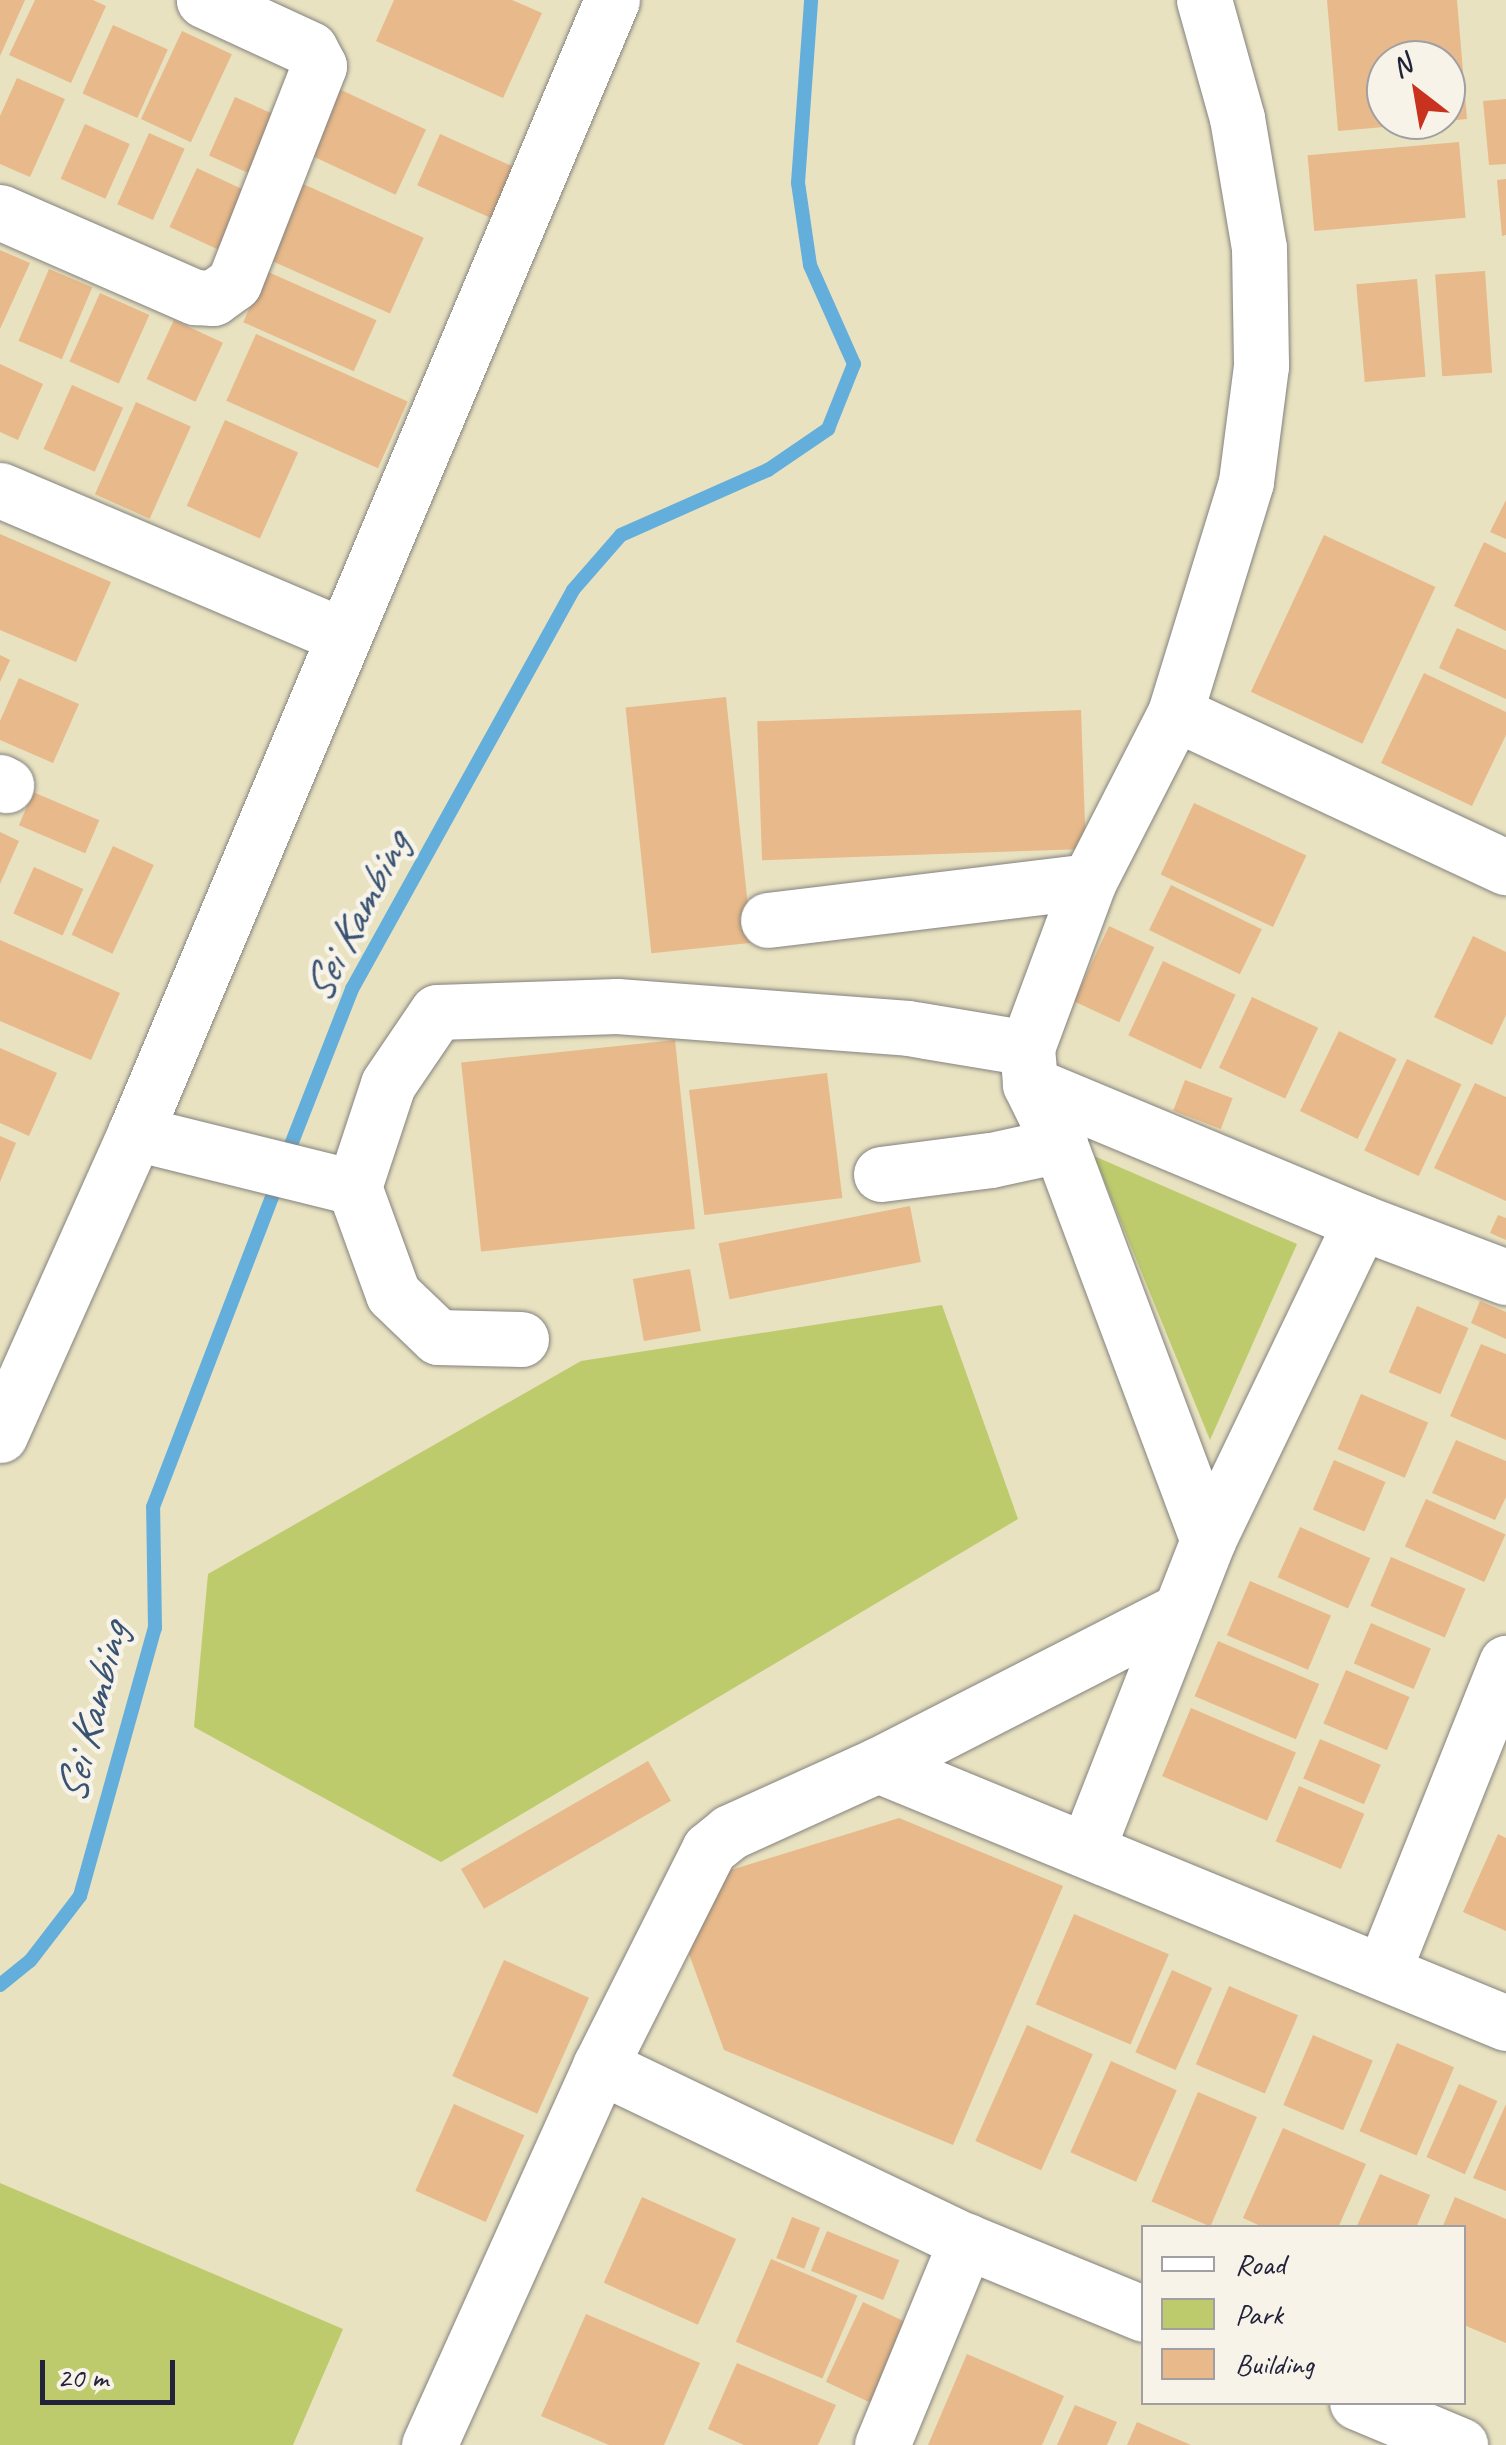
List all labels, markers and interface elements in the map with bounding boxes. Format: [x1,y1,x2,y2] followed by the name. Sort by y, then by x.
[1366,40,1466,140] north arrow
[1385,46,1418,85] text: N
[290,823,422,1011] water label: Sei Kambing
[43,1617,141,1809] water label: Sei Kambing
[1141,2225,1466,2405] legend
[1235,2245,1285,2283] text: Road
[1235,2295,1283,2333] text: Park
[45,2340,180,2402] scale bar
[1235,2345,1314,2383] text: Building
[57,2358,108,2396] text: 20 m

